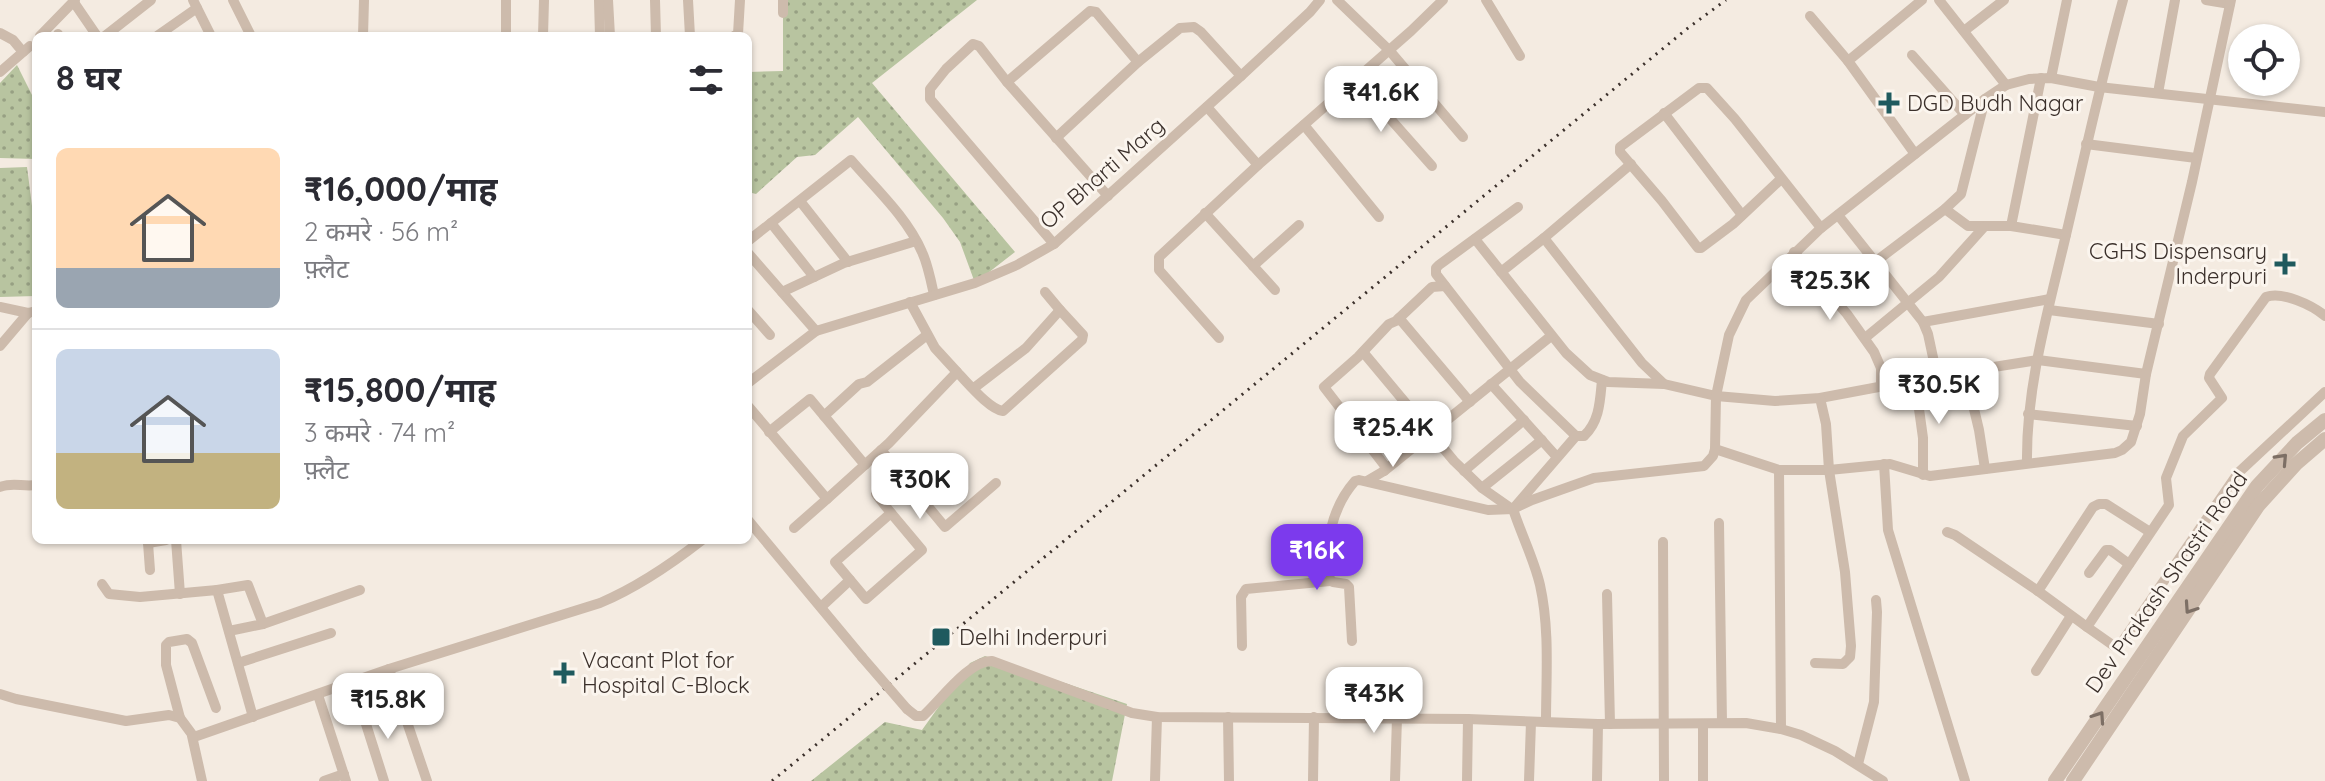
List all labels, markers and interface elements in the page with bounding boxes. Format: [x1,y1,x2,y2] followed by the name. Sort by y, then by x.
[2228,24,2300,96] map controls
[2228,24,2300,96] button: locate
[56,56,121,99] text: 8 घर
[684,58,728,102] icon: filters
[1316,66,1446,134] pin: ₹41.6K
[1343,75,1419,108] text: ₹41.6K
[1907,89,2084,117] place label: DGD Budh Nagar
[1878,92,1900,114] marker: DGD Budh Nagar
[1034,111,1170,235] street label: OP Bharti Marg
[304,167,498,210] text: ₹16,000/माह
[120,180,216,276] icon: home
[304,215,458,248] text: 2 कमरे · 56 m²
[2089,237,2267,290] place label: CGHS Dispensary Inderpuri
[304,252,349,285] text: फ़्लैट
[2274,253,2296,275] marker: CGHS Dispensary Inderpuri
[1765,254,1895,322] pin: ₹25.3K
[1790,263,1870,296] text: ₹25.3K
[1874,358,2004,426] pin: ₹30.5K
[1898,367,1980,400] text: ₹30.5K
[304,368,496,411] text: ₹15,800/माह
[120,381,216,477] icon: home
[1328,401,1458,469] pin: ₹25.4K
[1352,410,1434,443] text: ₹25.4K
[304,416,455,449] text: 3 कमरे · 74 m²
[304,453,349,486] text: फ़्लैट
[873,453,967,521] pin: ₹30K
[2272,454,2287,469] one-way arrow
[889,462,951,495] text: ₹30K
[2079,466,2253,698] street label: Dev Prakash Shastri Road
[1270,524,1364,592] pin: ₹16K
[1289,533,1345,566] text: ₹16K
[2184,600,2199,614] one-way arrow
[959,623,1107,651] place label: Delhi Inderpuri
[930,626,952,648] marker: Delhi Inderpuri
[582,646,750,699] place label: Vacant Plot for Hospital C-Block
[553,662,575,684] marker: Vacant Plot for Hospital C-Block
[1327,667,1421,735] pin: ₹43K
[323,673,453,741] pin: ₹15.8K
[1344,676,1404,709] text: ₹43K
[350,682,426,715] text: ₹15.8K
[2089,711,2104,725] one-way arrow

